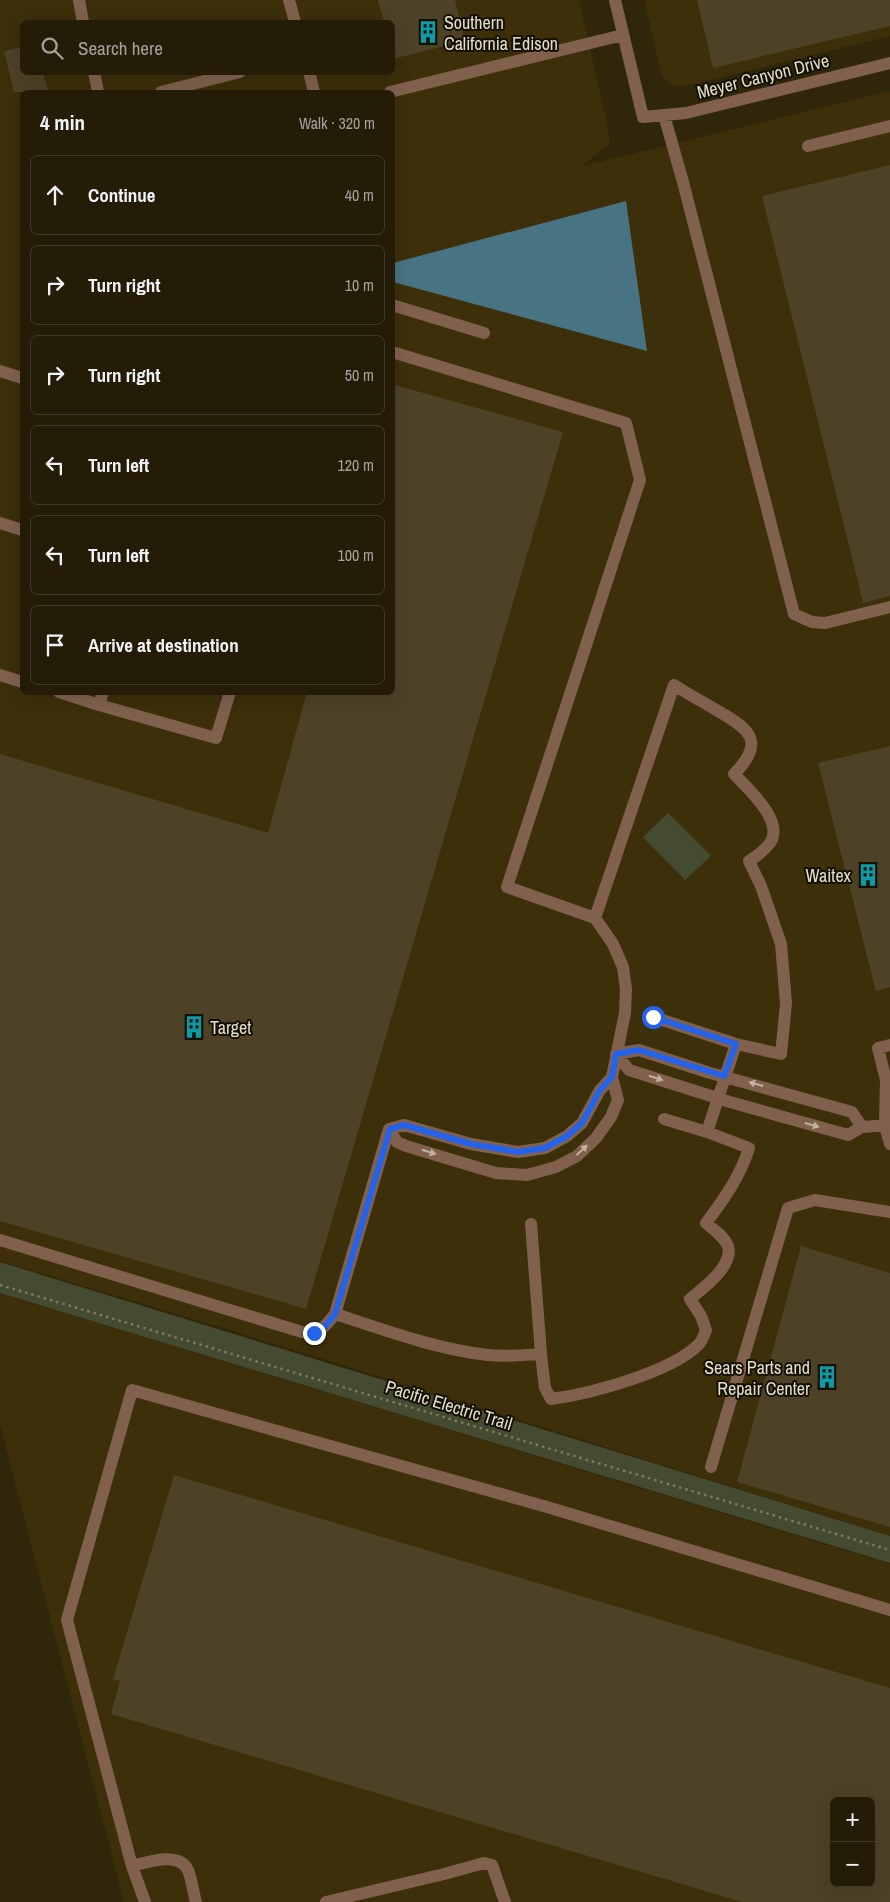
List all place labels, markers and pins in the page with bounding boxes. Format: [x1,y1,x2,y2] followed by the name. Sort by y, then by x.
[444,10,558,56] place label: Southern California Edison
[415,19,441,45] building icon: Southern California Edison
[855,862,881,888] building icon: Waitex
[806,863,852,888] place label: Waitex
[181,1014,207,1040] building icon: Target
[210,1015,251,1040] place label: Target
[704,1355,810,1401] place label: Sears Parts and Repair Center
[814,1364,840,1390] building icon: Sears Parts and Repair Center

